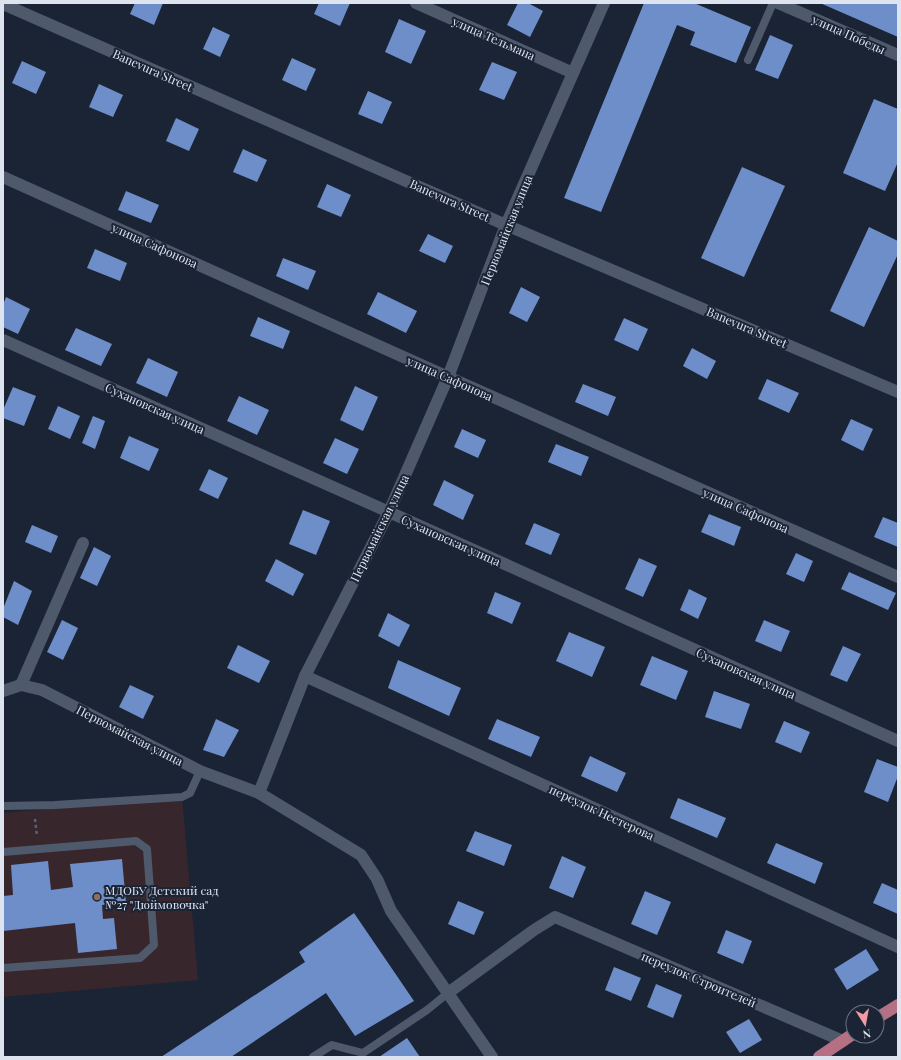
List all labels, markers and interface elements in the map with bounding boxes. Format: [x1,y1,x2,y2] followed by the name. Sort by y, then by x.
[809,10,888,57] street label: улица Победы
[449,12,538,63] street label: улица Тельмана
[111,45,196,95] street label: Banevura Street
[477,172,535,287] street label: Первомайская улица
[408,175,493,225] street label: Banevura Street
[109,219,200,271] street label: улица Сафонова
[704,303,790,351] street label: Banevura Street
[404,352,495,404] street label: улица Сафонова
[103,379,207,437] street label: Сухановская улица
[346,472,412,584] street label: Первомайская улица
[700,484,791,536] street label: улица Сафонова
[399,511,503,569] street label: Сухановская улица
[694,644,798,702] street label: Сухановская улица
[74,701,186,769] street label: Первомайская улица
[547,781,657,843] street label: переулок Нестерова
[105,882,219,912] place label: МДОБУ Детский сад №27 "Дюймовочка"
[92,892,102,902] marker: МДОБУ Детский сад №27 "Дюймовочка"
[639,948,759,1011] street label: переулок Строителей
[845,1004,885,1044] north arrow
[862,1026,872,1042] text: N

